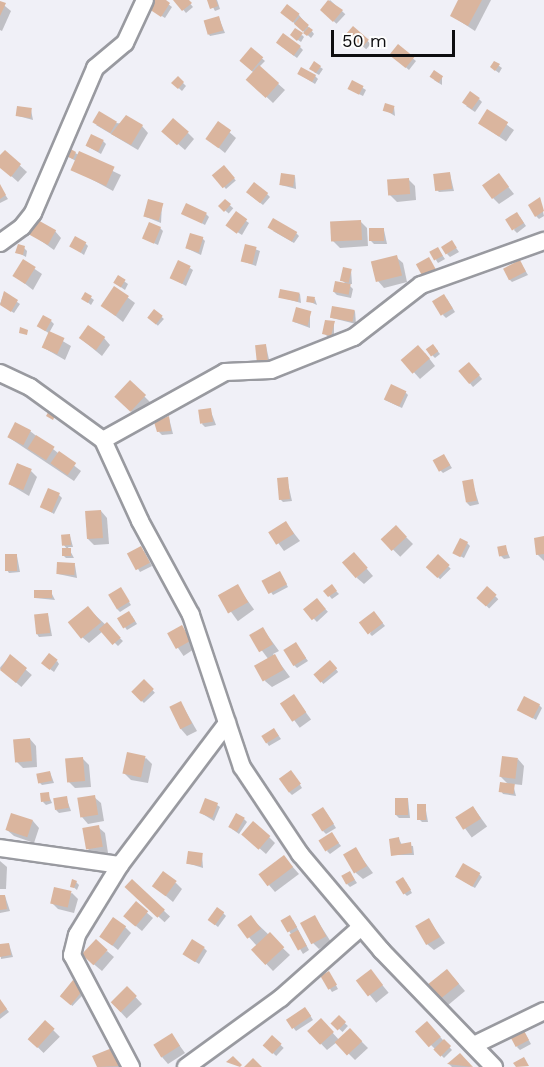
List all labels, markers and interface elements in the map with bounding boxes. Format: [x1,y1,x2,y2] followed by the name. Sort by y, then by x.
[334,18,458,56] scale bar
[342,30,387,51] text: 50 m

